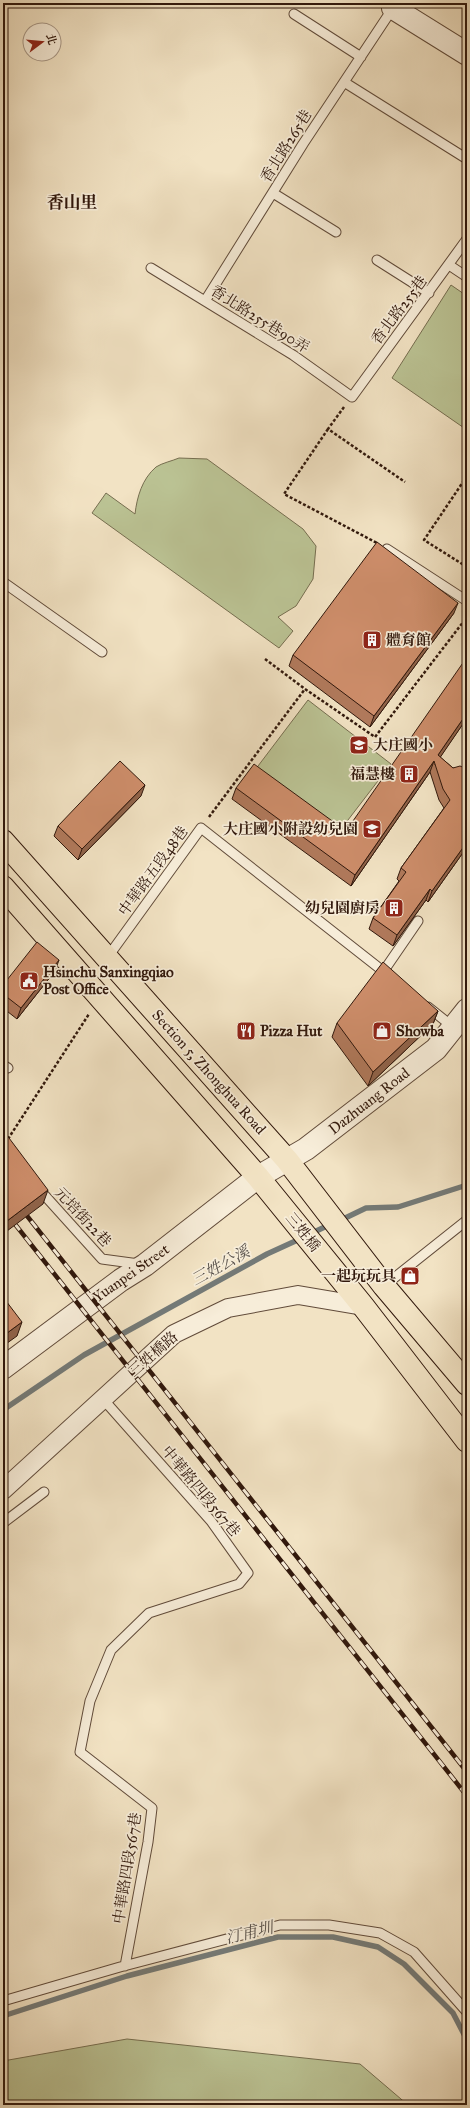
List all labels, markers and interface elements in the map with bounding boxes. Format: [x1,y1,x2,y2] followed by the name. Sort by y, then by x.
[22,22,62,62] north arrow
[43,32,59,46] text: 北
[257,106,315,186] street label: 香北路265巷
[47,192,98,213] district label: 香山里
[367,272,431,348] street label: 香北路255巷
[207,281,313,357] street label: 香北路255巷90弄
[361,629,383,651] building icon: 體育館
[386,631,431,649] place label: 體育館
[348,734,370,756] school or university icon: 大庄國小
[373,736,433,754] place label: 大庄國小
[398,763,420,785] building icon: 福慧樓
[350,765,395,783] place label: 福慧樓
[361,818,383,840] school or university icon: 大庄國小附設幼兒園
[223,820,358,838] place label: 大庄國小附設幼兒園
[114,823,192,919] street label: 中華路五段48巷
[383,897,405,919] building icon: 幼兒園廚房
[305,899,380,917] place label: 幼兒園廚房
[43,963,174,998] place label: Hsinchu Sanxingqiao Post Office
[18,970,40,992] public building icon: Hsinchu Sanxingqiao Post Office
[148,1006,270,1138] street label: Section 5, Zhonghua Road
[235,1020,257,1042] restaurant icon: Pizza Hut
[371,1020,393,1042] shop icon: Showba
[260,1022,323,1040] place label: Pizza Hut
[396,1022,445,1040] place label: Showba
[325,1063,414,1138] street label: Dazhuang Road
[51,1184,115,1250] street label: 元培街22巷
[282,1209,324,1255] street label: 三姓橋
[89,1240,173,1306] street label: Yuanpei Street
[188,1241,255,1289] water label: 三姓公溪
[399,1265,421,1287] shop icon: 一起玩玩具
[321,1267,396,1285] place label: 一起玩玩具
[124,1328,182,1380] street label: 三姓橋路
[158,1442,244,1540] street label: 中華路四段567巷
[109,1811,145,1925] street label: 中華路四段567巷
[224,1917,278,1947] water label: 汀甫圳

